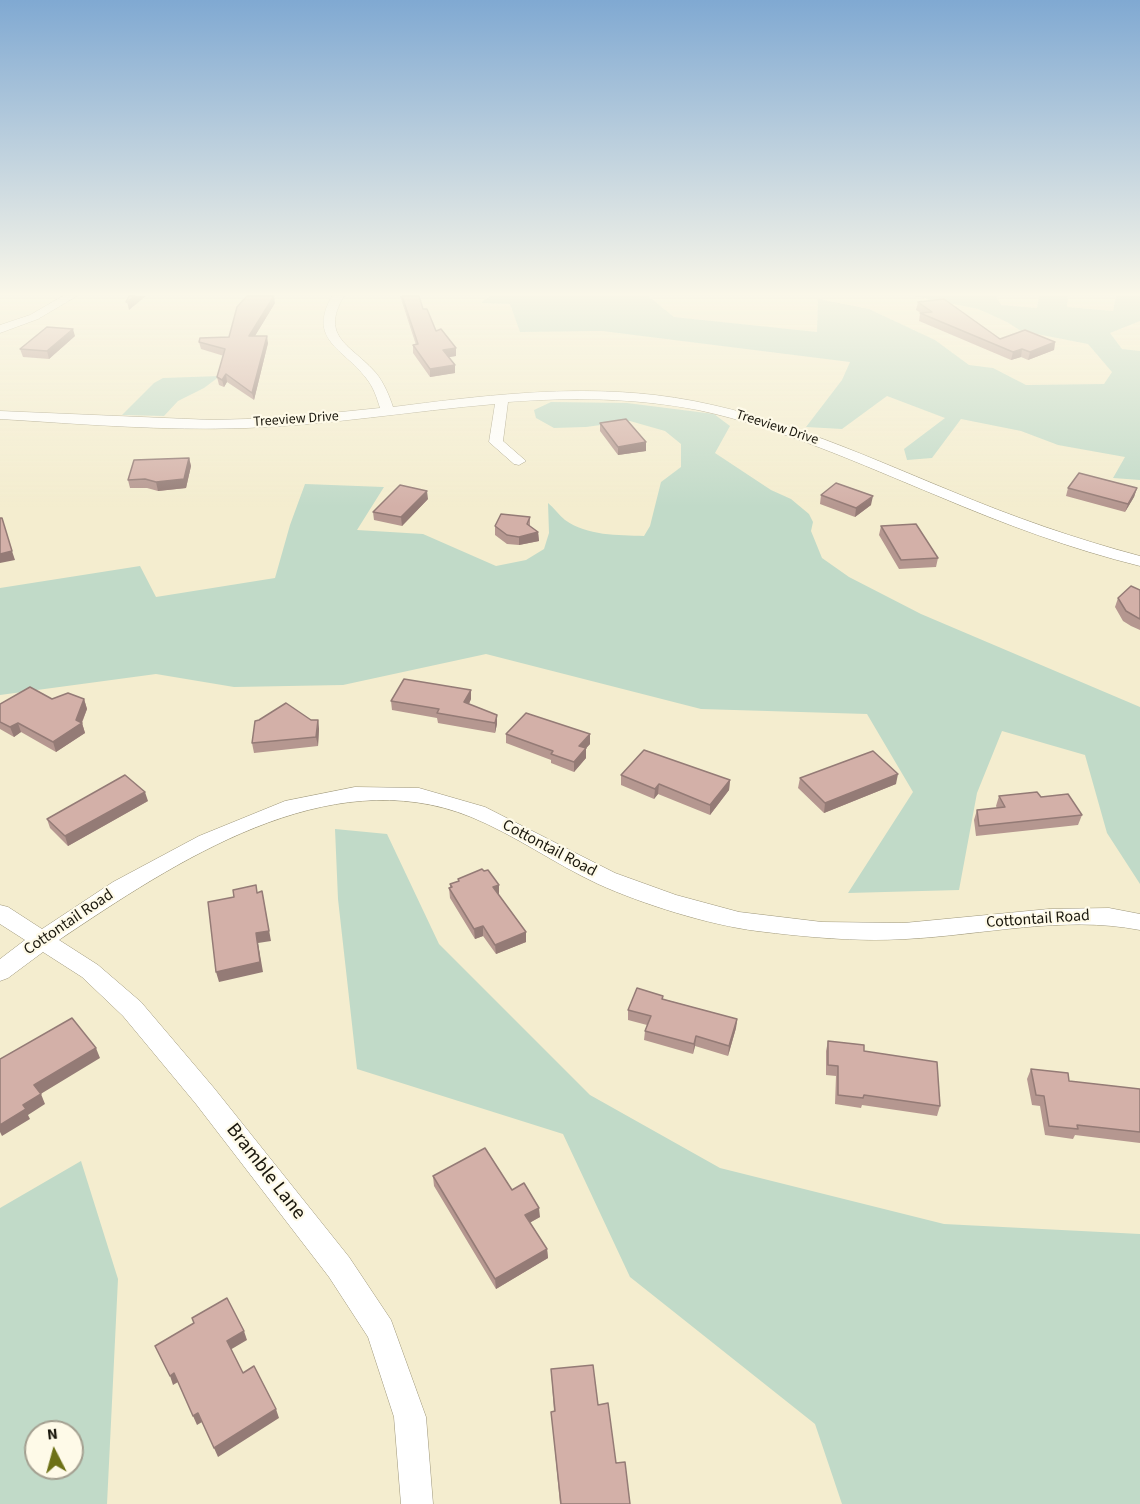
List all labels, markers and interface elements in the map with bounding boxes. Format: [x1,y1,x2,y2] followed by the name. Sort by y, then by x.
[734,407,820,449] street label: Treeview Drive
[253,409,339,431] street label: Treeview Drive
[499,816,599,882] street label: Cottontail Road
[21,886,117,960] street label: Cottontail Road
[985,907,1091,933] street label: Cottontail Road
[220,1119,310,1225] street label: Bramble Lane
[24,1420,84,1480] north arrow
[46,1423,59,1446] text: N

